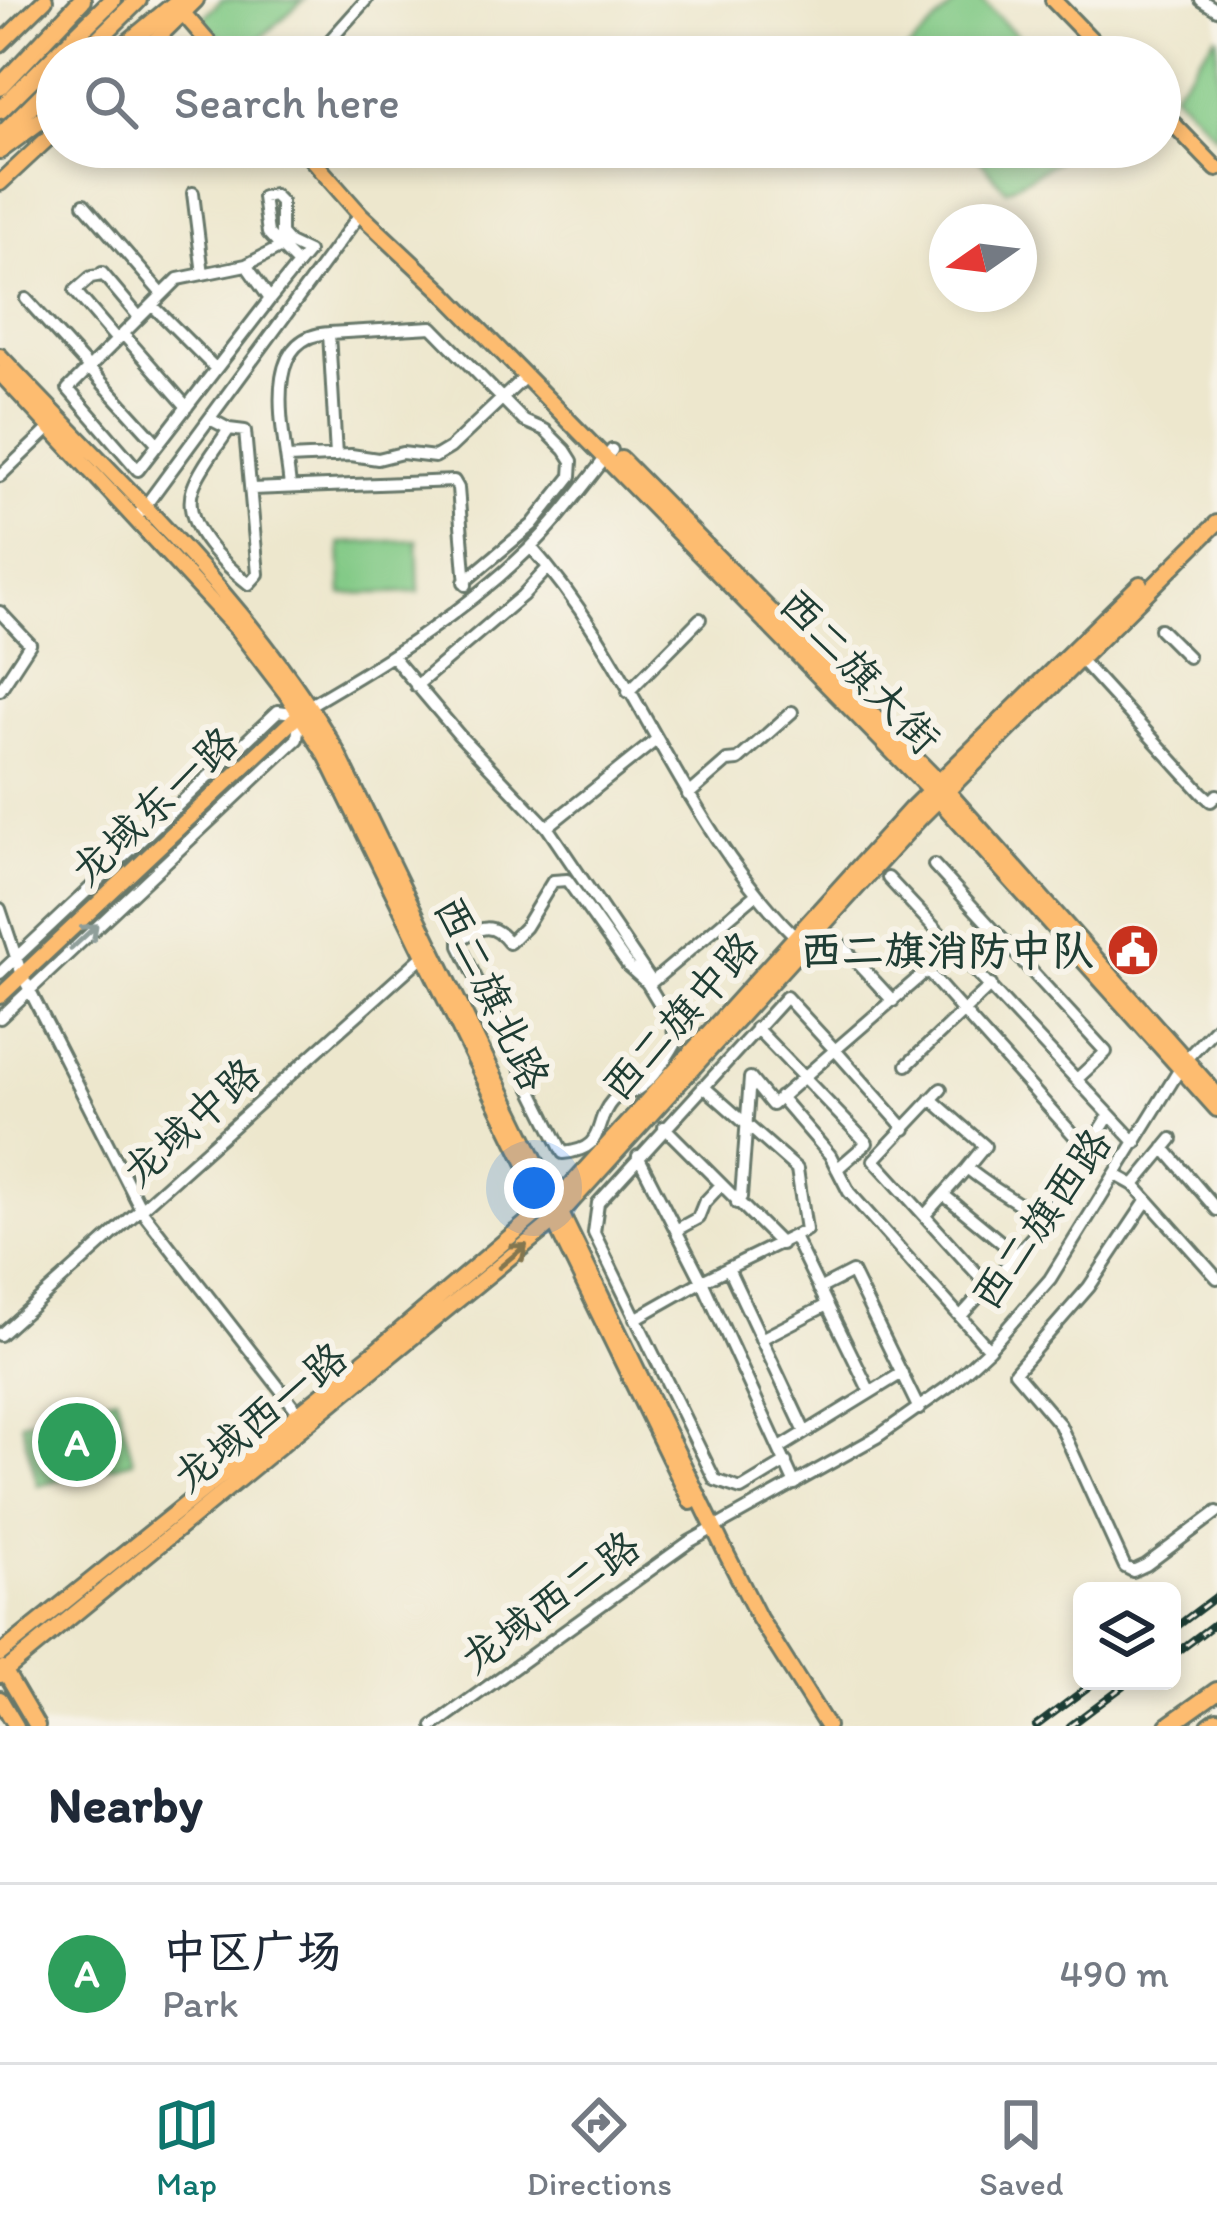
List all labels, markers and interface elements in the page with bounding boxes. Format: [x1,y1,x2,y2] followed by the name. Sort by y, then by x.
[36,36,1181,168] search box
[78,69,144,135] icon: search
[174,75,400,129] text: Search here
[929,204,1037,312] north arrow
[769,578,951,764] street label: 西二旗大街
[60,716,248,896] street label: 龙域东一路
[423,887,561,1099] street label: 西二旗北路
[591,921,769,1111] street label: 西二旗中路
[1105,922,1161,978] public building icon: 西二旗消防中队
[69,924,99,952] one-way arrow
[800,925,1094,976] place label: 西二旗消防中队
[112,1047,270,1197] street label: 龙域中路
[960,1118,1122,1320] street label: 西二旗西路
[504,1158,564,1218] your location
[497,1243,528,1271] one-way arrow
[162,1331,358,1503] street label: 龙域西一路
[38,1397,116,1487] pin: A
[450,1520,650,1684] street label: 龙域西二路
[1073,1582,1181,1690] map controls
[1073,1582,1181,1690] button: layers
[48,1774,203,1835] text: Nearby
[162,1924,342,1978] text: 中区广场
[75,1950,99,1997] text: A
[1060,1950,1169,1997] text: 490 m
[162,1980,239,2027] text: Park
[154,2092,220,2203] tab: Map
[527,2092,672,2203] tab: Directions
[979,2092,1063,2203] tab: Saved

